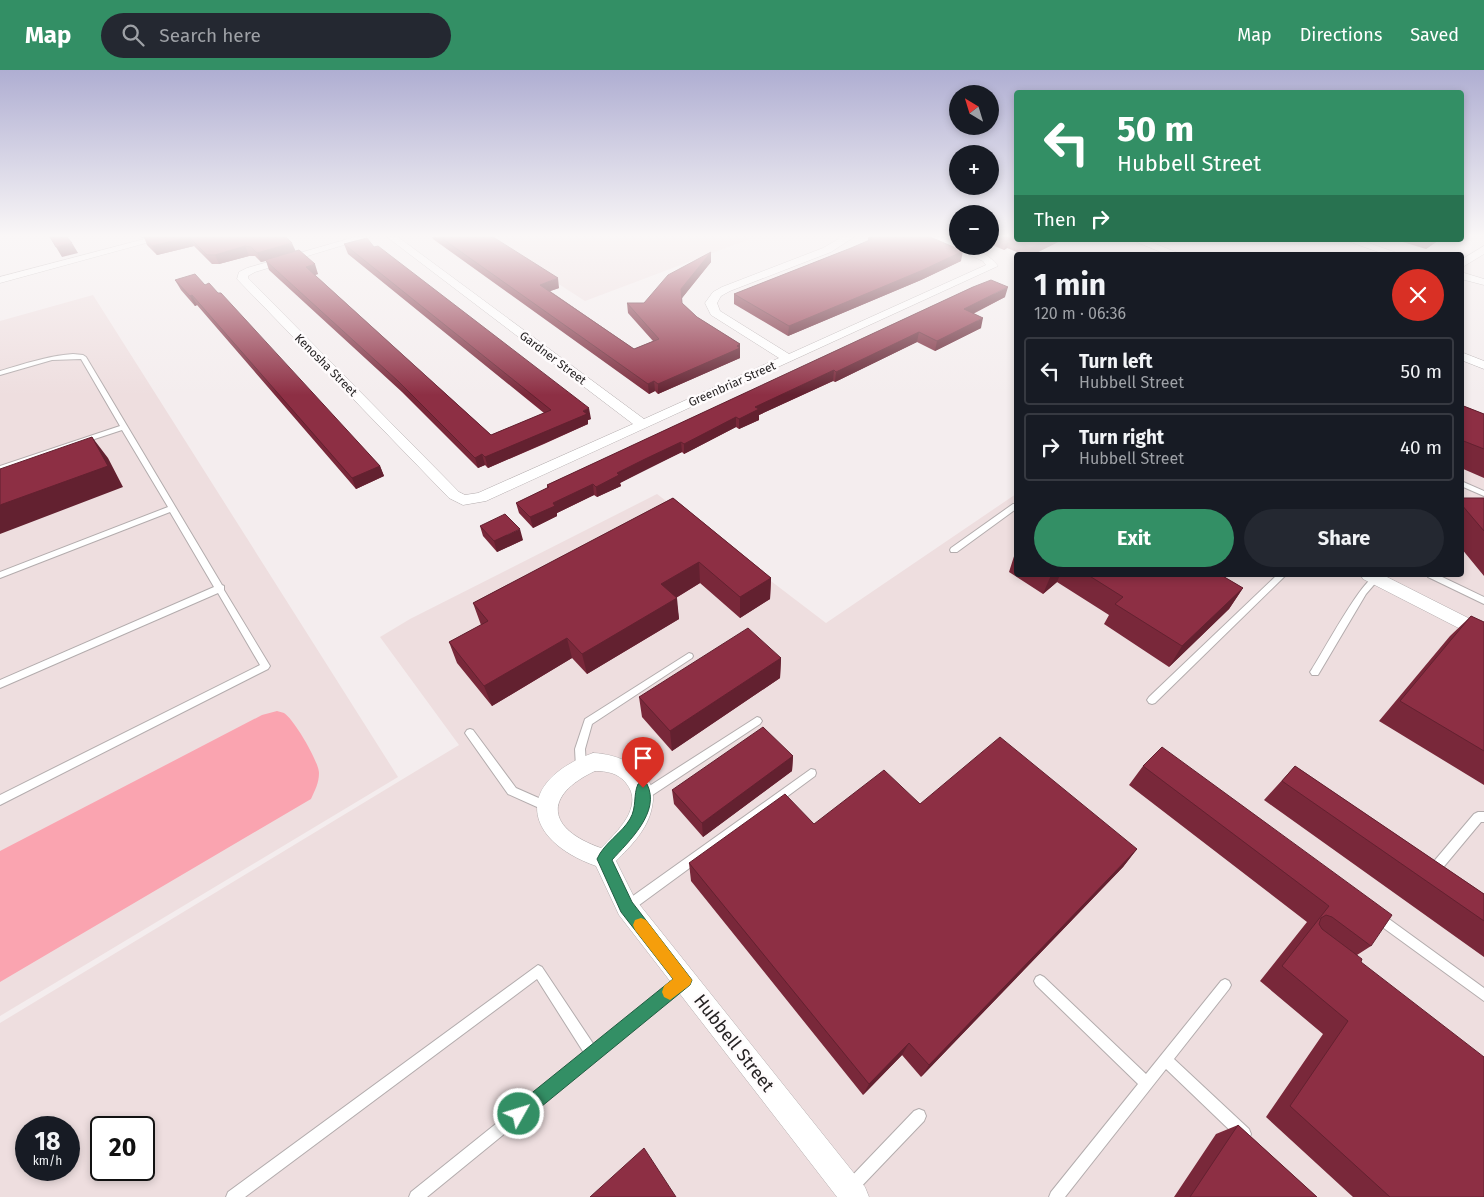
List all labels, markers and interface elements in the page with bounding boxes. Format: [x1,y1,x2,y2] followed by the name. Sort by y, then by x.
[101,13,451,58] search box
[25,21,71,49] text: Map
[119,21,147,49] icon: search
[159,24,261,47] text: Search here
[1237,24,1272,46] text: Map
[1300,24,1382,46] text: Directions
[1410,24,1459,46] text: Saved
[949,85,999,135] north arrow
[949,85,999,255] map controls
[1117,108,1194,150] text: 50 m
[1034,110,1099,175] icon: left
[949,145,999,195] button: +
[1117,150,1261,177] text: Hubbell Street
[949,205,999,255] button: −
[1086,205,1114,233] icon: right
[1034,208,1076,231] text: Then
[1034,267,1106,303] text: 1 min
[1392,269,1444,321] button: close
[1034,304,1126,323] text: 120 m · 06:36
[517,328,589,388] street label: Gardner Street
[292,331,361,400] street label: Kenosha Street
[1079,350,1153,373] text: Turn left
[1036,357,1064,385] icon: left
[686,358,778,410] street label: Greenbriar Street
[1401,360,1442,383] text: 50 m
[1079,373,1184,392] text: Hubbell Street
[1079,426,1164,449] text: Turn right
[1036,433,1064,461] icon: right
[1400,436,1442,459] text: 40 m
[1079,449,1184,468] text: Hubbell Street
[1034,509,1234,567] button: Exit
[1244,509,1444,567] button: Share
[622,737,664,788] pin
[629,744,657,772] icon: arrive
[689,990,779,1097] street label: Hubbell Street
[492,1087,544,1139] position arrow
[90,1116,155,1181] speed limit sign: 20
[34,1127,61,1157] text: 18
[33,1154,62,1168] text: km/h

